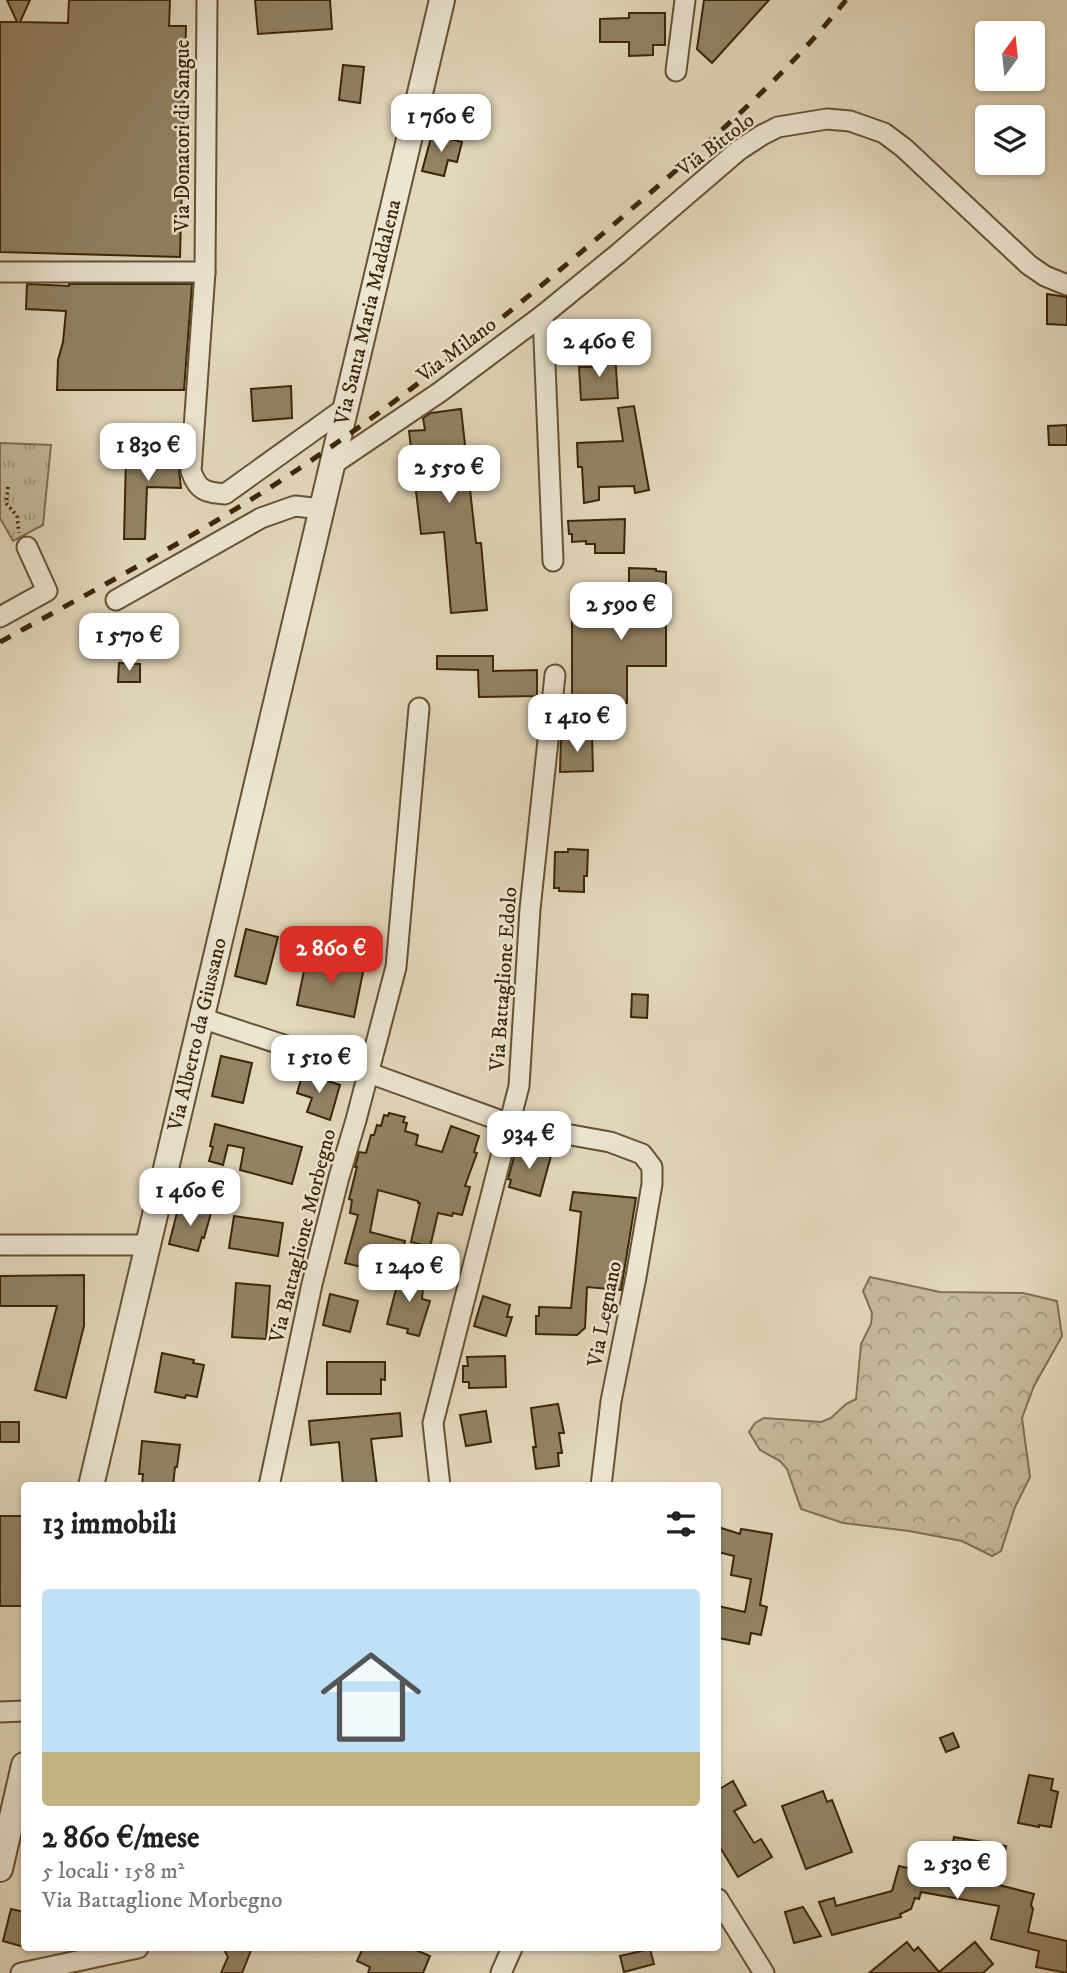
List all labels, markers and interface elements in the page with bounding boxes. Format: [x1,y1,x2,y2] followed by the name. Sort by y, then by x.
[975,21,1045,91] north arrow
[975,21,1045,175] map controls
[170,39,196,233] street label: Via Donatori di Sangue
[376,94,506,154] pin: 1 760 €
[407,102,475,131] text: 1 760 €
[975,105,1045,175] button: layers
[671,107,760,183] street label: Via Bittolo
[329,197,407,428] street label: Via Santa Maria Maddalena
[411,312,502,389] street label: Via Milano
[534,320,664,379] pin: 2 460 €
[563,327,635,356] text: 2 460 €
[83,424,213,483] pin: 1 830 €
[116,431,180,460] text: 1 830 €
[384,446,514,505] pin: 2 550 €
[414,453,484,482] text: 2 550 €
[556,582,686,642] pin: 2 590 €
[586,590,656,619] text: 2 590 €
[64,614,194,673] pin: 1 570 €
[95,621,163,650] text: 1 570 €
[512,694,642,754] pin: 1 410 €
[544,702,610,731] text: 1 410 €
[485,886,523,1073] street label: Via Battaglione Edolo
[266,926,396,986] pin: 2 860 €
[296,934,366,963] text: 2 860 €
[162,935,233,1135] street label: Via Alberto da Giussano
[254,1036,384,1095] pin: 1 510 €
[287,1043,351,1072] text: 1 510 €
[480,1112,578,1171] pin: 934 €
[503,1119,555,1148] text: 934 €
[264,1126,342,1347] street label: Via Battaglione Morbegno
[125,1168,255,1228] pin: 1 460 €
[155,1176,225,1205] text: 1 460 €
[344,1244,474,1304] pin: 1 240 €
[375,1252,443,1281] text: 1 240 €
[582,1259,628,1370] street label: Via Legnano
[662,1505,700,1543] icon: filters
[42,1506,176,1543] text: 13 immobili
[308,1634,434,1760] icon: home
[42,1820,199,1857] text: 2 860 €/mese
[892,1842,1022,1901] pin: 2 530 €
[923,1849,991,1878] text: 2 530 €
[42,1857,184,1886] text: 5 locali · 158 m²
[42,1886,282,1915] text: Via Battaglione Morbegno

